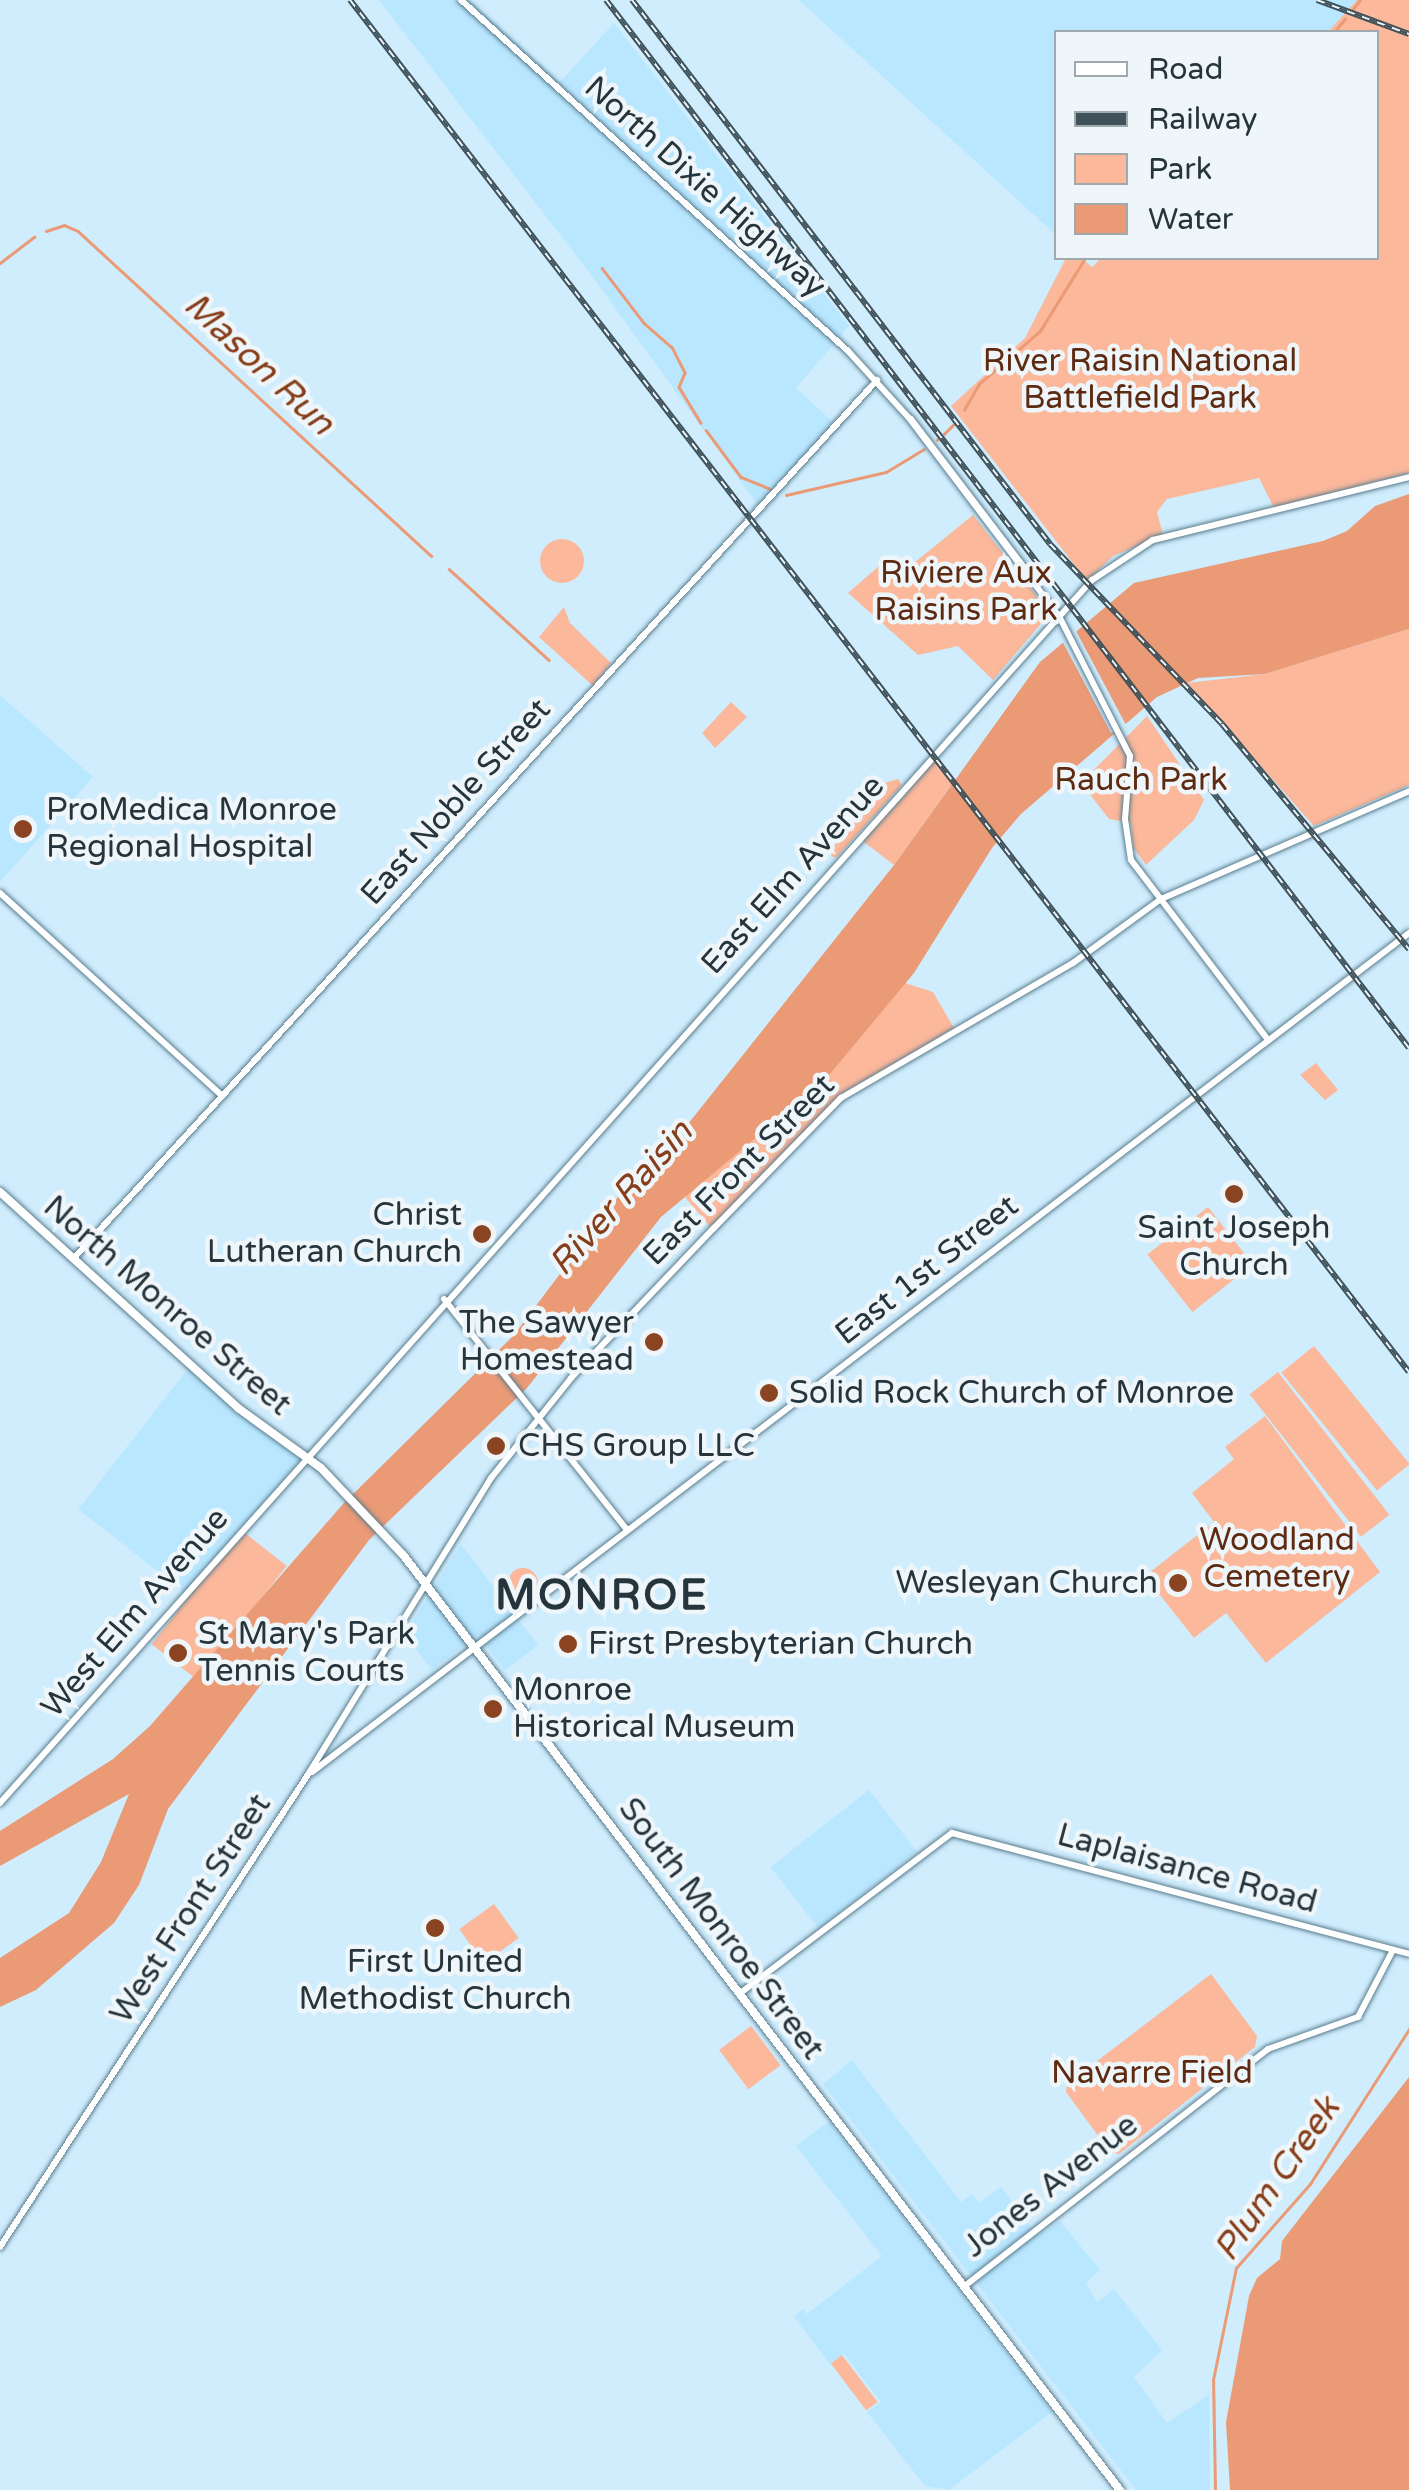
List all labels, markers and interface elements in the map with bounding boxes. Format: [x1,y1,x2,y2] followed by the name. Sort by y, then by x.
[1054,30,1379,260] legend
[1148,51,1223,88] text: Road
[576,68,834,306] street label: North Dixie Highway
[1148,101,1257,138] text: Railway
[1148,151,1212,188] text: Park
[1148,201,1233,238] text: Water
[175,284,343,444] water label: Mason Run
[983,343,1297,418] park label: River Raisin National Battlefield Park
[874,555,1058,630] park label: Riviere Aux Raisins Park
[353,691,559,913] street label: East Noble Street
[1054,761,1228,799] park label: Rauch Park
[694,768,892,982] street label: East Elm Avenue
[46,792,337,867] place label: ProMedica Monroe Regional Hospital
[10,816,36,842] marker: ProMedica Monroe Regional Hospital
[635,1066,843,1274] street label: East Front Street
[540,1112,702,1284] water label: River Raisin
[1223,1183,1245,1205] marker: Saint Joseph Church
[828,1187,1026,1353] street label: East 1st Street
[35,1188,299,1424] street label: North Monroe Street
[207,1197,462,1272] place label: Christ Lutheran Church
[1138,1210,1330,1285] place label: Saint Joseph Church
[471,1223,493,1245] marker: Christ Lutheran Church
[459,1305,634,1380] place label: The Sawyer Homestead
[643,1331,665,1353] marker: The Sawyer Homestead
[789,1374,1234,1412] place label: Solid Rock Church of Monroe
[758,1382,780,1404] marker: Solid Rock Church of Monroe
[518,1427,755,1465] place label: CHS Group LLC
[483,1433,509,1459] marker: CHS Group LLC
[33,1500,237,1726] street label: West Elm Avenue
[1199,1522,1355,1597] park label: Woodland Cemetery
[896,1564,1158,1602] place label: Wesleyan Church
[495,1571,709,1621] district label: MONROE
[1167,1572,1189,1594] marker: Wesleyan Church
[198,1616,415,1691] place label: St Mary's Park Tennis Courts
[588,1625,973,1663] place label: First Presbyterian Church
[557,1633,579,1655] marker: First Presbyterian Church
[167,1642,189,1664] marker: St Mary's Park Tennis Courts
[513,1672,795,1747] place label: Monroe Historical Museum
[482,1698,504,1720] marker: Monroe Historical Museum
[103,1787,279,2031] street label: West Front Street
[610,1791,832,2067] street label: South Monroe Street
[1053,1816,1321,1922] street label: Laplaisance Road
[424,1917,446,1939] marker: First United Methodist Church
[298,1944,572,2019] place label: First United Methodist Church
[1051,2054,1253,2092] park label: Navarre Field
[1205,2089,1349,2269] water label: Plum Creek
[956,2106,1146,2266] street label: Jones Avenue

